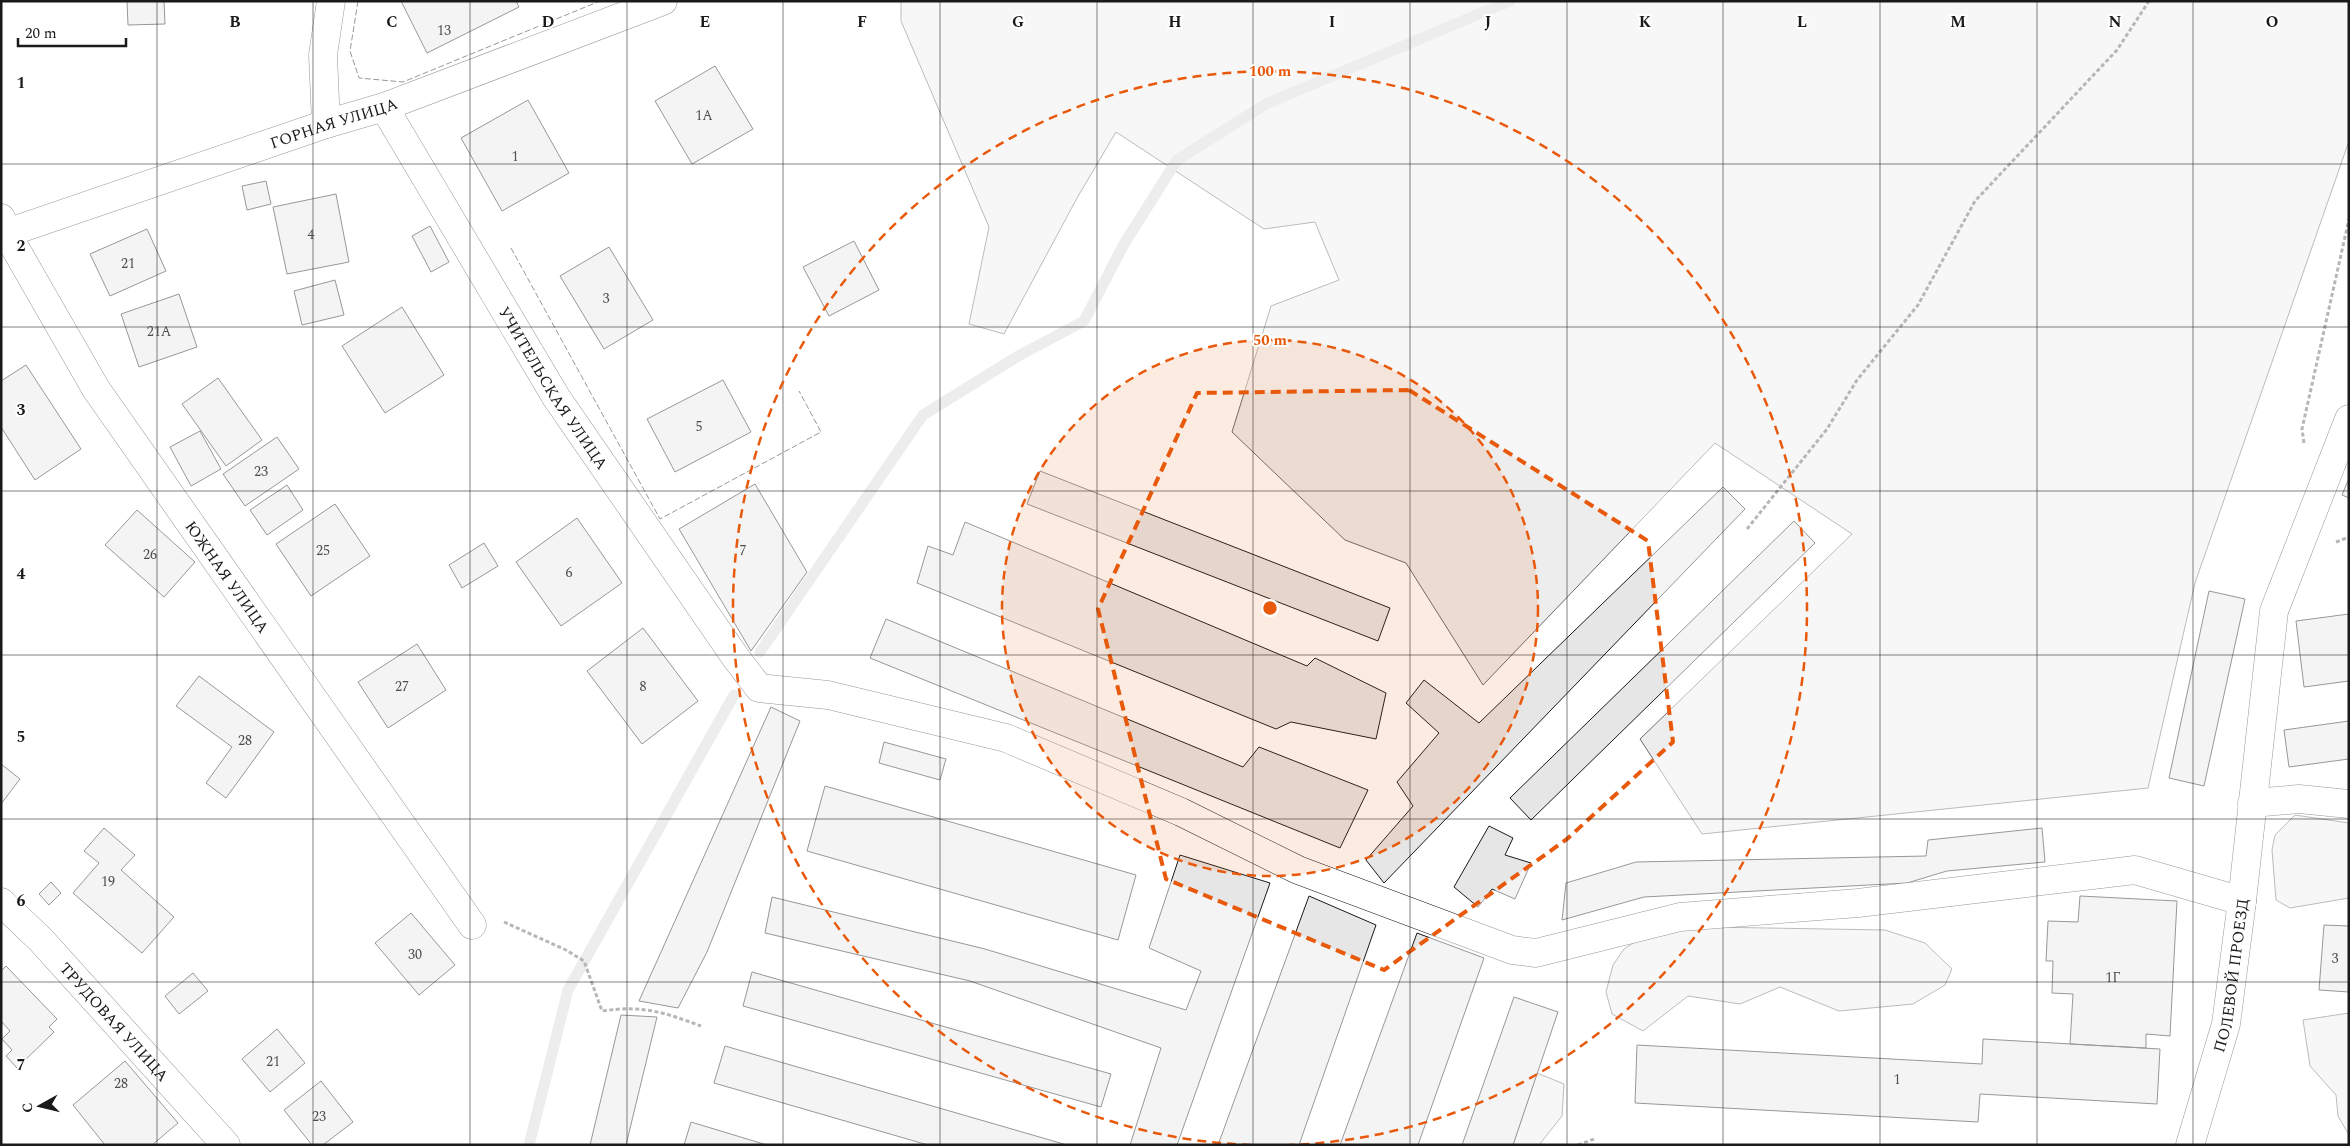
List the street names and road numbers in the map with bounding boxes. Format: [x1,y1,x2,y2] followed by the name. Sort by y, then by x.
[267,92,401,155] street label: ГОРНАЯ УЛИЦА
[492,302,614,475] street label: УЧИТЕЛЬСКАЯ УЛИЦА
[179,516,275,638] street label: ЮЖНАЯ УЛИЦА
[2207,897,2255,1056] street label: ПОЛЕВОЙ ПРОЕЗД
[53,957,174,1087] street label: ТРУДОВАЯ УЛИЦА

